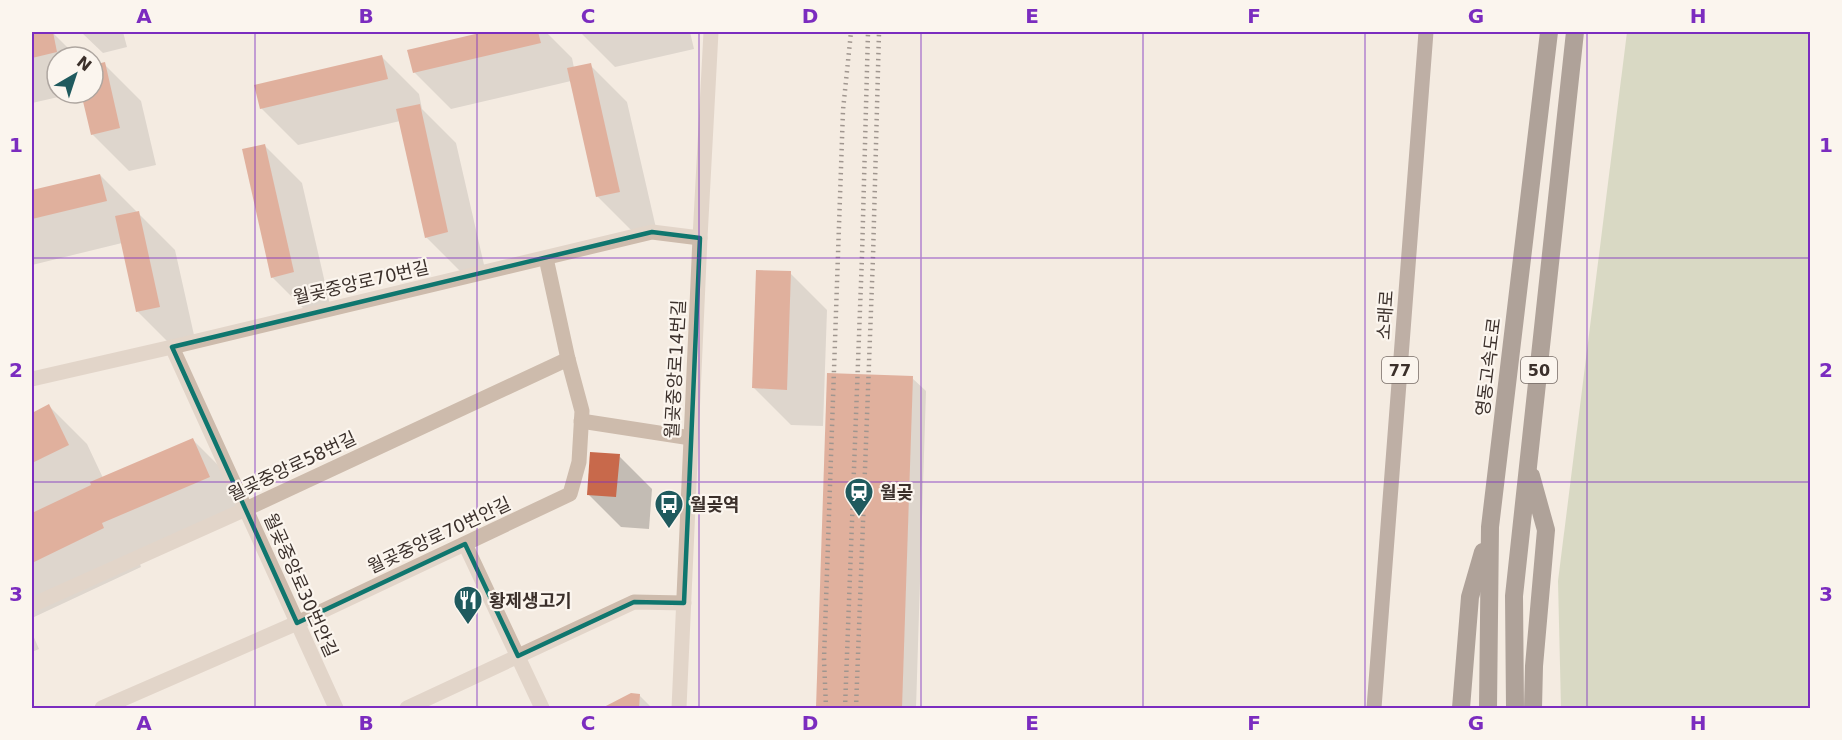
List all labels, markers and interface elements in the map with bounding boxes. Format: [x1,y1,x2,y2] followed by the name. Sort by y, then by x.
[136,4,152,28] text: A
[358,4,374,28] text: B
[581,4,595,28] text: C
[802,4,818,28] text: D
[1025,4,1039,28] text: E
[1247,4,1261,28] text: F
[1468,4,1484,28] text: G
[1690,4,1706,28] text: H
[45,45,105,105] north arrow
[73,52,95,75] text: N
[9,133,23,157] text: 1
[1819,133,1833,157] text: 1
[291,256,431,308] street label: 월곶중앙로70번길
[1373,289,1397,341] street label: 소래로
[661,299,689,439] street label: 월곶중앙로14번길
[1472,316,1504,418] street label: 영동고속도로
[1382,357,1418,383] road number: 77
[1521,357,1557,383] road number: 50
[9,358,23,382] text: 2
[1819,358,1833,382] text: 2
[225,427,359,505] street label: 월곶중앙로58번길
[843,476,875,518] station icon: 월곶
[880,482,913,503] place label: 월곶
[653,488,685,530] bus stop icon: 월곶역
[364,493,514,577] street label: 월곶중앙로70번안길
[690,494,740,515] place label: 월곶역
[260,510,342,660] street label: 월곶중앙로30번안길
[9,582,23,606] text: 3
[1819,582,1833,606] text: 3
[452,584,484,626] restaurant icon: 황제생고기
[489,590,572,611] place label: 황제생고기
[136,711,152,735] text: A
[358,711,374,735] text: B
[581,711,595,735] text: C
[802,711,818,735] text: D
[1025,711,1039,735] text: E
[1247,711,1261,735] text: F
[1468,711,1484,735] text: G
[1690,711,1706,735] text: H

